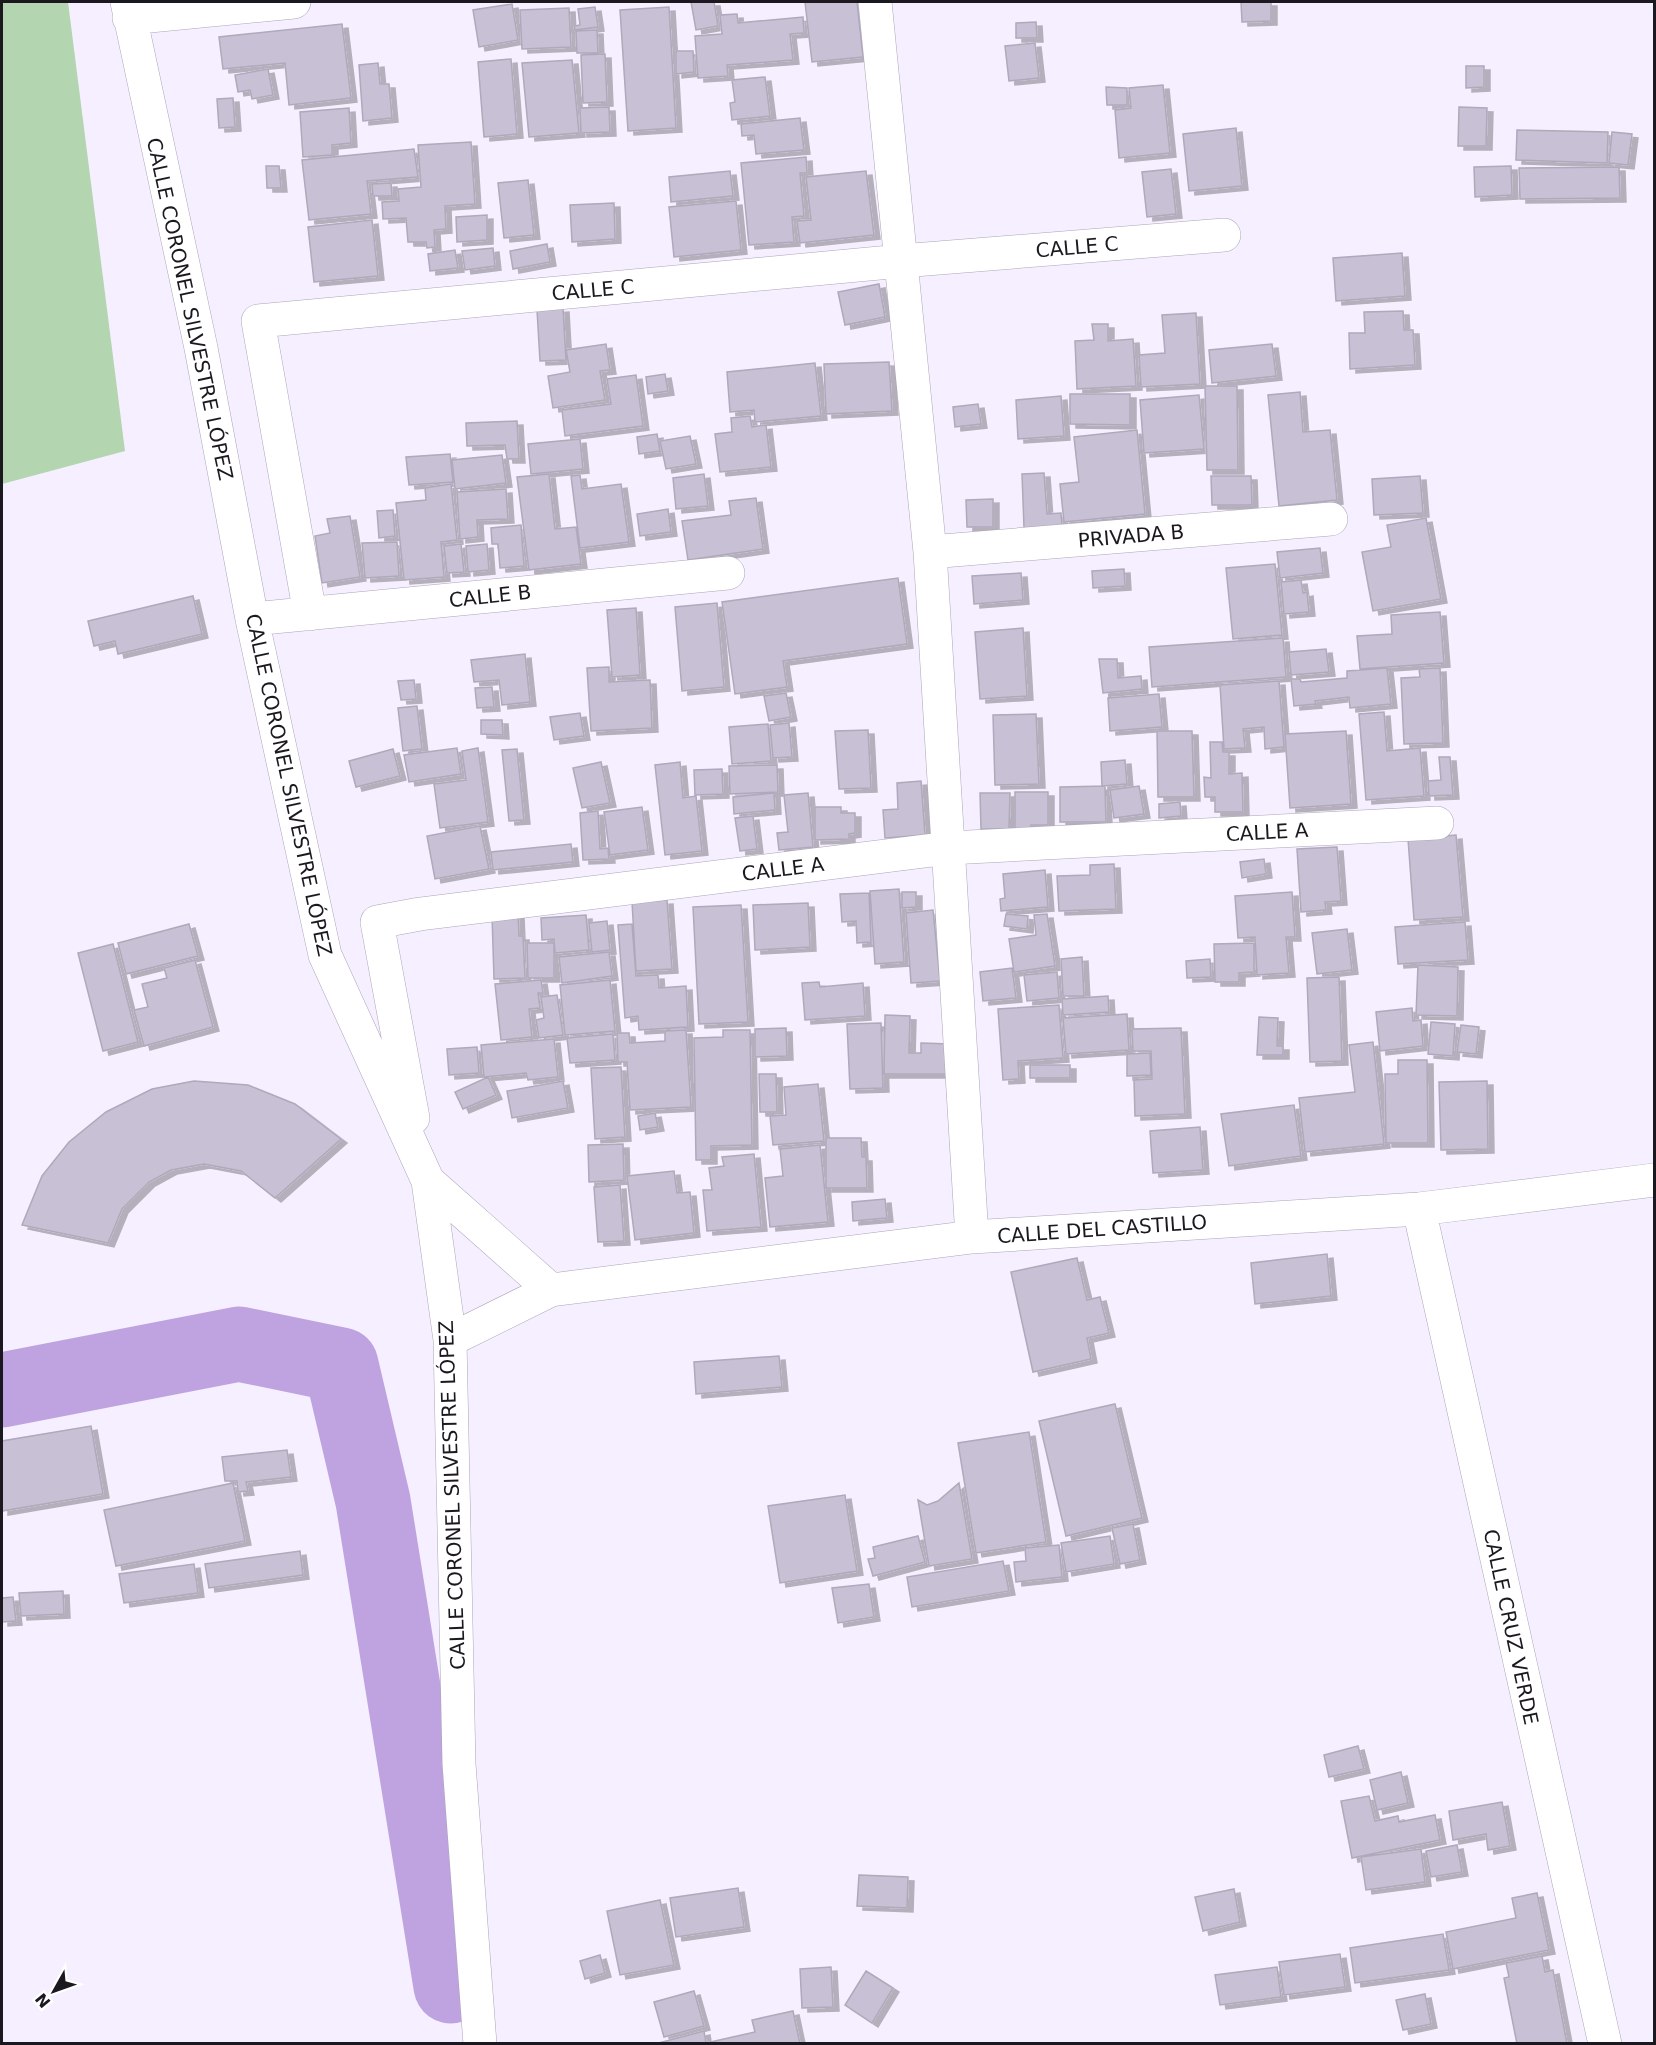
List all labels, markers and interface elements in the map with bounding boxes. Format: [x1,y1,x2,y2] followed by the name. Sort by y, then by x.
[142,136,238,482] street label: CALLE CORONEL SILVESTRE LÓPEZ
[1035,231,1119,263] street label: CALLE C
[551,274,635,306] street label: CALLE C
[1077,519,1185,553] street label: PRIVADA B
[448,580,532,612] street label: CALLE B
[241,612,337,958] street label: CALLE CORONEL SILVESTRE LÓPEZ
[1225,818,1309,846] street label: CALLE A
[741,852,826,886] street label: CALLE A
[996,1210,1208,1248] street label: CALLE DEL CASTILLO
[434,1320,470,1670] street label: CALLE CORONEL SILVESTRE LÓPEZ
[1479,1527,1543,1727] street label: CALLE CRUZ VERDE
[24,1961,84,2021] north arrow
[31,1989,54,2012] text: N

